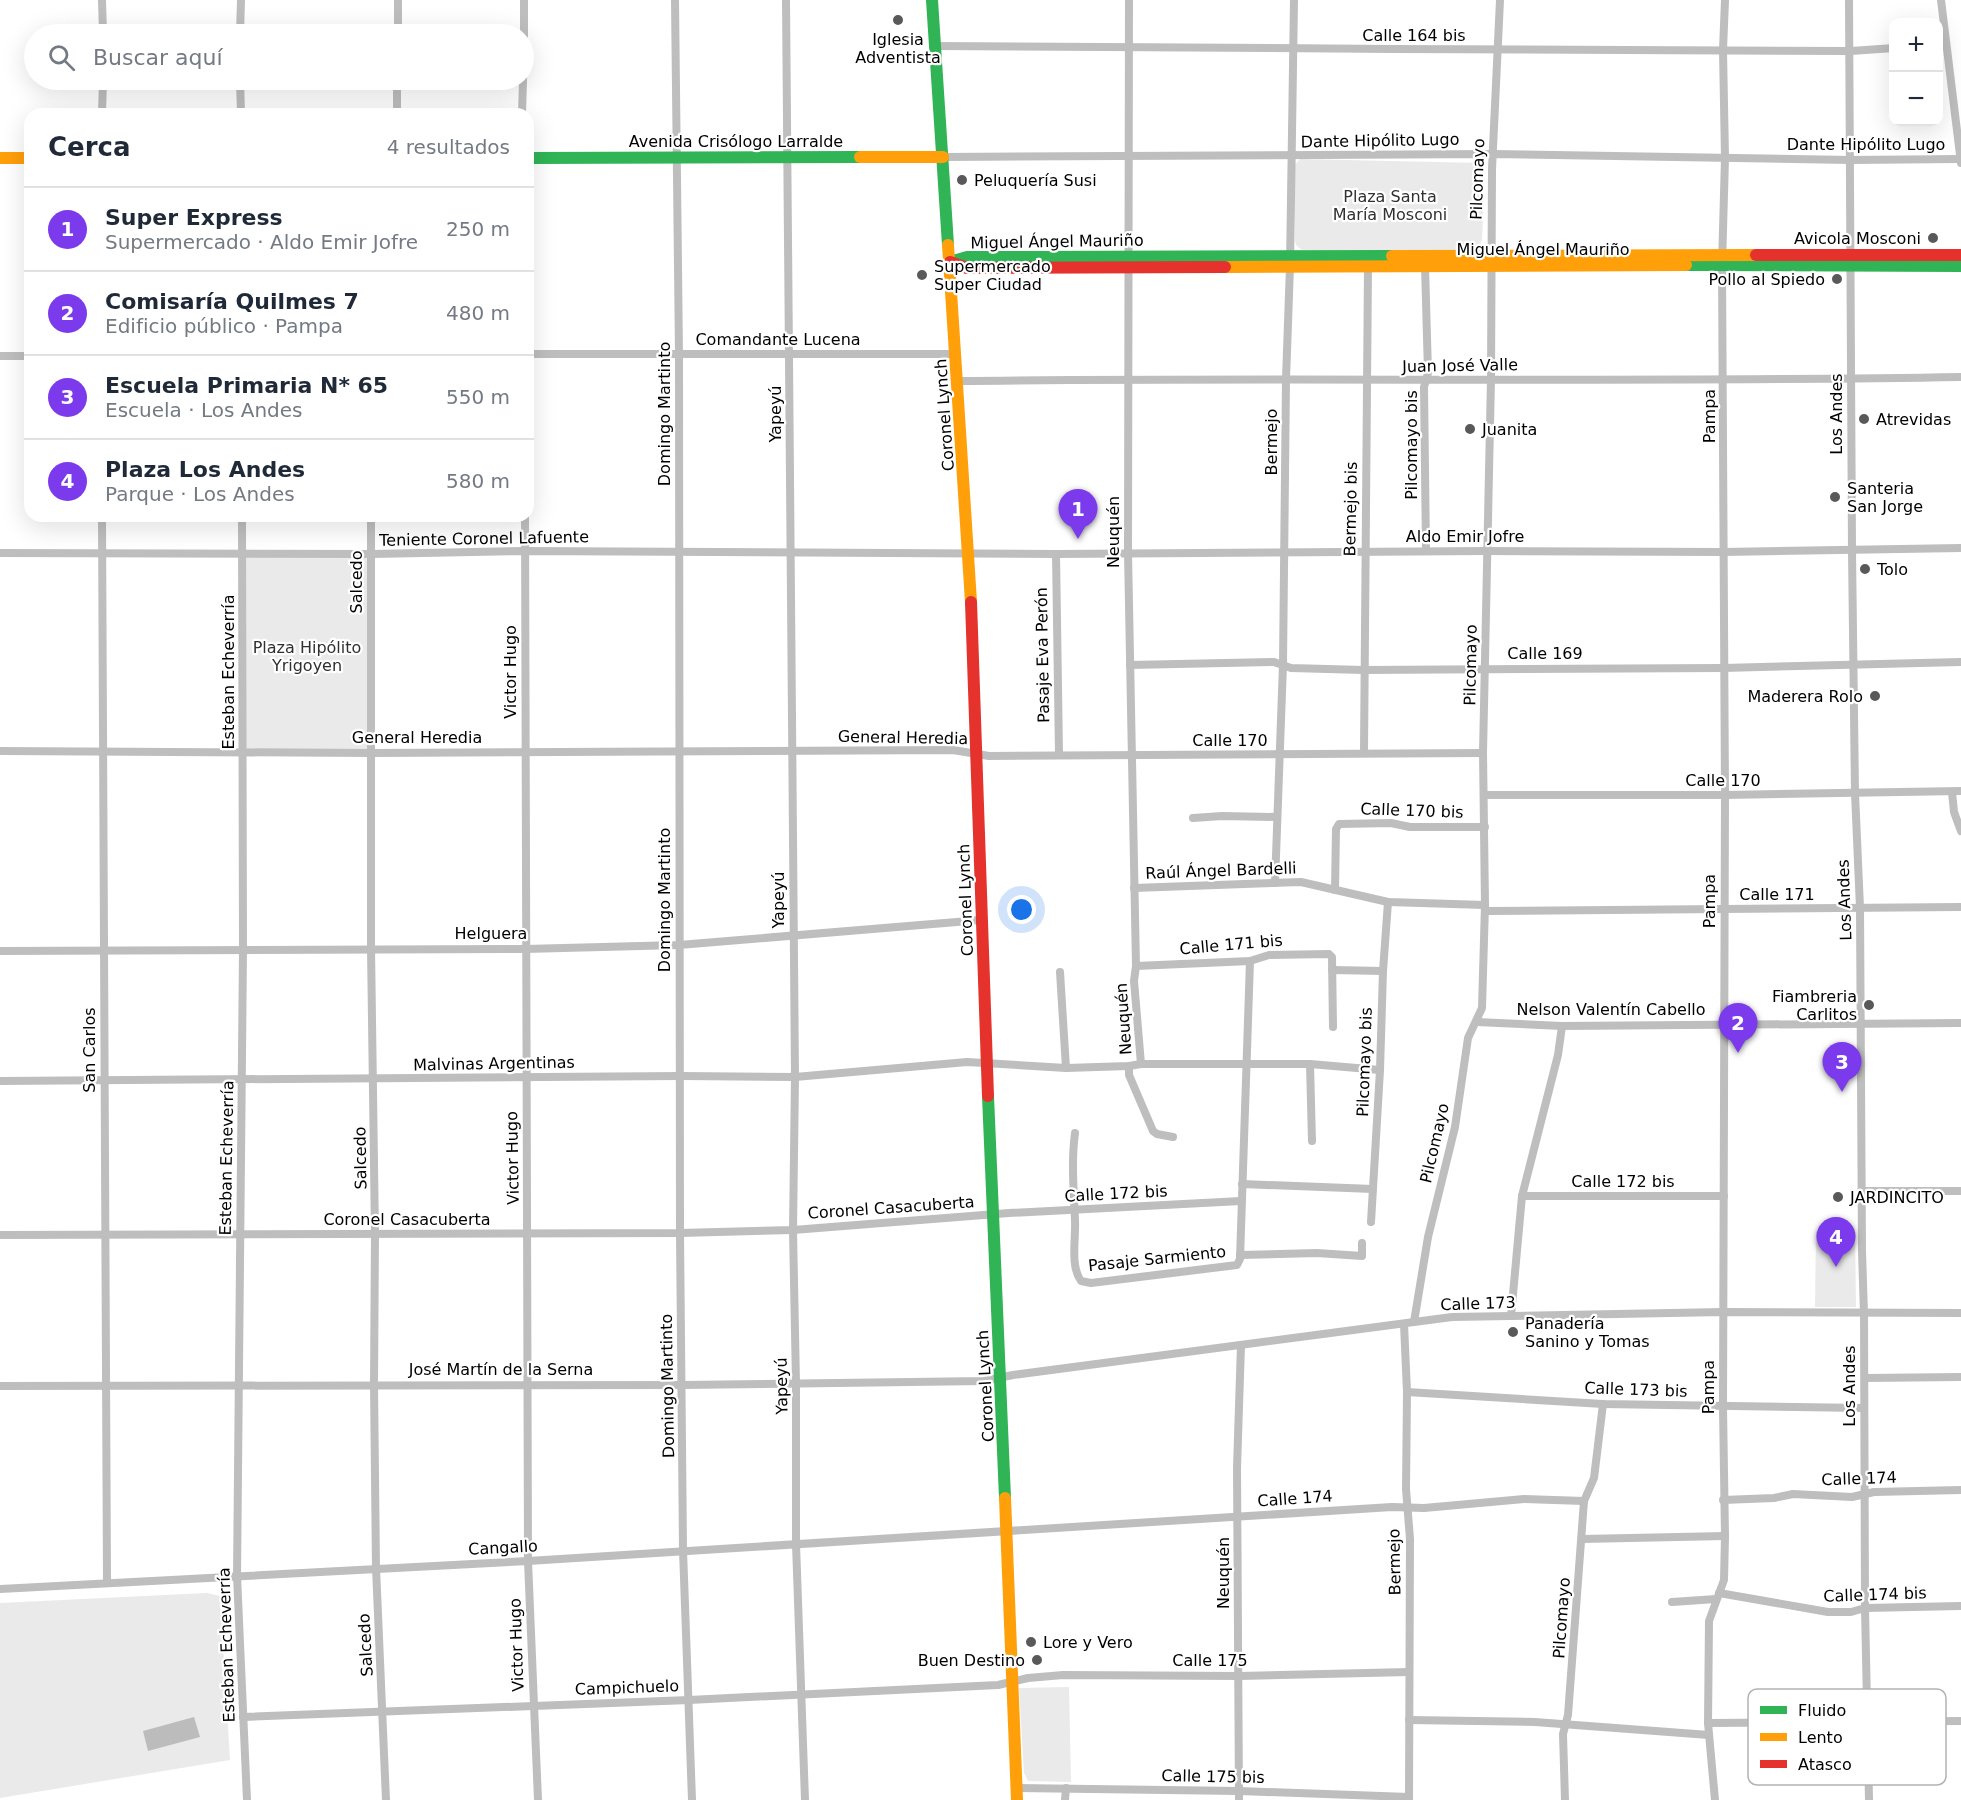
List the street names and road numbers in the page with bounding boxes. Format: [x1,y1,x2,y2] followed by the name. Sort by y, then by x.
[1362,26,1466,45] street label: Calle 164 bis
[1301,130,1459,151] street label: Dante Hipólito Lugo
[629,132,843,151] street label: Avenida Crisólogo Larralde
[1787,135,1945,154] street label: Dante Hipólito Lugo
[1467,138,1488,220] street label: Pilcomayo
[970,230,1144,253] street label: Miguel Ángel Mauriño
[1456,240,1630,259] street label: Miguel Ángel Mauriño
[695,330,861,349] street label: Comandante Lucena
[655,342,674,486] street label: Domingo Martinto
[1401,355,1518,376] street label: Juan José Valle
[931,358,958,472] street label: Coronel Lynch
[1827,373,1846,455] street label: Los Andes
[766,386,785,443] street label: Yapeyú
[1700,389,1719,443] street label: Pampa
[1402,390,1421,500] street label: Pilcomayo bis
[1262,409,1281,475] street label: Bermejo
[1340,461,1361,557] street label: Bermejo bis
[1104,496,1123,568] street label: Neuquén
[378,527,589,550] street label: Teniente Coronel Lafuente
[1406,527,1524,546] street label: Aldo Emir Jofre
[347,551,366,614] street label: Salcedo
[1032,587,1053,723] street label: Pasaje Eva Perón
[219,594,238,750] street label: Esteban Echeverría
[1460,624,1481,706] street label: Pilcomayo
[501,625,520,719] street label: Victor Hugo
[1507,644,1583,663] street label: Calle 169
[838,727,968,748] street label: General Heredia
[352,728,482,747] street label: General Heredia
[1192,731,1268,750] street label: Calle 170
[1685,771,1761,790] street label: Calle 170
[1360,799,1464,822] street label: Calle 170 bis
[655,828,674,972] street label: Domingo Martinto
[954,843,977,957] street label: Coronel Lynch
[1145,858,1297,883] street label: Raúl Ángel Bardelli
[1834,859,1855,941] street label: Los Andes
[769,872,788,929] street label: Yapeyú
[1700,874,1719,928] street label: Pampa
[1739,885,1815,904] street label: Calle 171
[455,924,527,943] street label: Helguera
[1179,931,1283,958] street label: Calle 171 bis
[1112,982,1135,1056] street label: Neuquén
[1516,1000,1706,1019] street label: Nelson Valentín Cabello
[80,1007,99,1093] street label: San Carlos
[1353,1007,1376,1117] street label: Pilcomayo bis
[413,1053,575,1074] street label: Malvinas Argentinas
[216,1080,237,1236] street label: Esteban Echeverría
[1416,1101,1453,1185] street label: Pilcomayo
[502,1111,523,1205] street label: Victor Hugo
[350,1126,371,1190] street label: Salcedo
[1571,1172,1675,1191] street label: Calle 172 bis
[1064,1181,1168,1206] street label: Calle 172 bis
[807,1192,975,1223] street label: Coronel Casacuberta
[323,1210,491,1229] street label: Coronel Casacuberta
[1087,1242,1227,1275] street label: Pasaje Sarmiento
[1440,1293,1516,1314] street label: Calle 173
[657,1314,678,1458] street label: Domingo Martinto
[973,1329,998,1443] street label: Coronel Lynch
[1840,1345,1859,1427] street label: Los Andes
[772,1357,792,1416] street label: Yapeyú
[408,1360,593,1379] street label: José Martín de la Serna
[1699,1360,1718,1414] street label: Pampa
[1584,1378,1688,1401] street label: Calle 173 bis
[1821,1468,1897,1489] street label: Calle 174
[1257,1486,1333,1511] street label: Calle 174
[1384,1528,1405,1596] street label: Bermejo
[468,1536,538,1559] street label: Cangallo
[1214,1537,1233,1609] street label: Neuquén
[214,1567,239,1723] street label: Esteban Echeverría
[1549,1577,1574,1659] street label: Pilcomayo
[1823,1583,1927,1606] street label: Calle 174 bis
[505,1598,528,1692] street label: Victor Hugo
[354,1613,377,1677] street label: Salcedo
[1172,1651,1248,1670] street label: Calle 175
[575,1676,679,1699] street label: Campichuelo
[1161,1766,1265,1787] street label: Calle 175 bis

